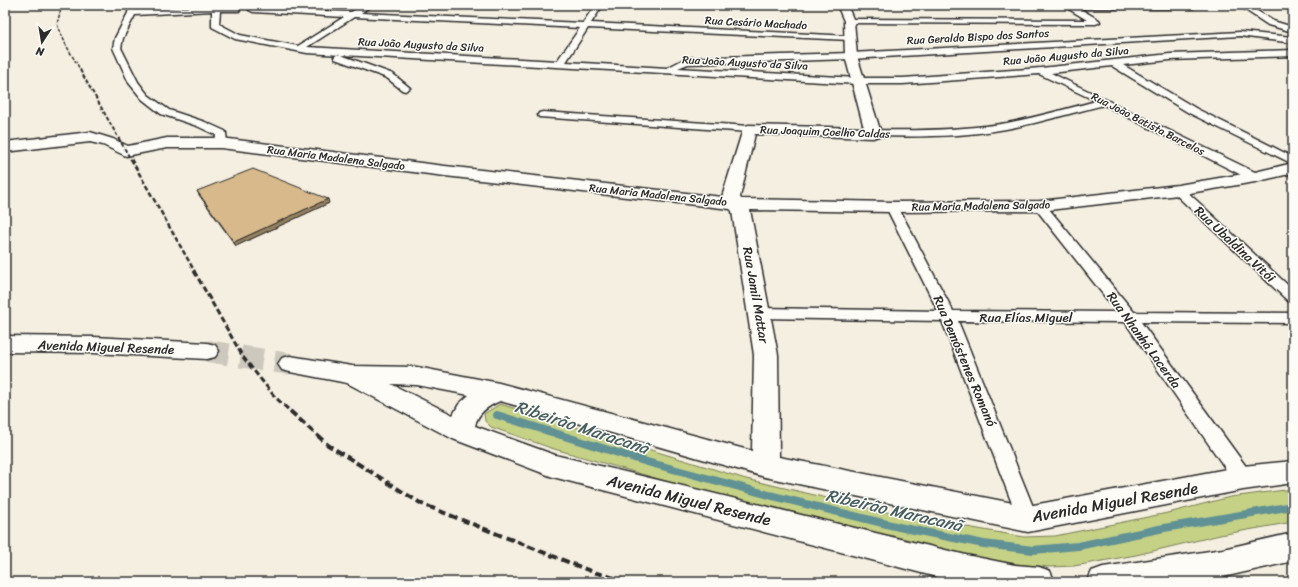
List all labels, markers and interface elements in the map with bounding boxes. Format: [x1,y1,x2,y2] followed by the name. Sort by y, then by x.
[704,11,808,35] street label: Rua Cesário Machado
[22,22,62,62] north arrow
[906,24,1051,50] street label: Rua Geraldo Bispo dos Santos
[358,32,485,58] street label: Rua João Augusto da Silva
[34,41,47,62] text: N
[1002,41,1130,71] street label: Rua João Augusto da Silva
[682,50,809,76] street label: Rua João Augusto da Silva
[1088,87,1209,161] street label: Rua João Batista Barcelos
[760,120,891,144] street label: Rua Joaquim Coelho Caldas
[266,140,406,176] street label: Rua Maria Madalena Salgado
[588,178,728,212] street label: Rua Maria Madalena Salgado
[912,195,1051,217] street label: Rua Maria Madalena Salgado
[1189,200,1281,288] street label: Rua Ubaldina Vitói
[736,245,776,346] street label: Rua Jamil Mattar
[1101,287,1187,394] street label: Rua Nhanhá Lacerda
[927,292,1003,431] street label: Rua Demóstenes Romanó
[980,306,1073,329] street label: Rua Elías Miguel
[36,333,175,361] street label: Avenida Miguel Resende
[511,391,656,464] water label: Ribeirão Maracanã
[603,465,774,534] street label: Avenida Miguel Resende
[1029,473,1200,531] street label: Avenida Miguel Resende
[823,480,968,541] water label: Ribeirão Maracanã

